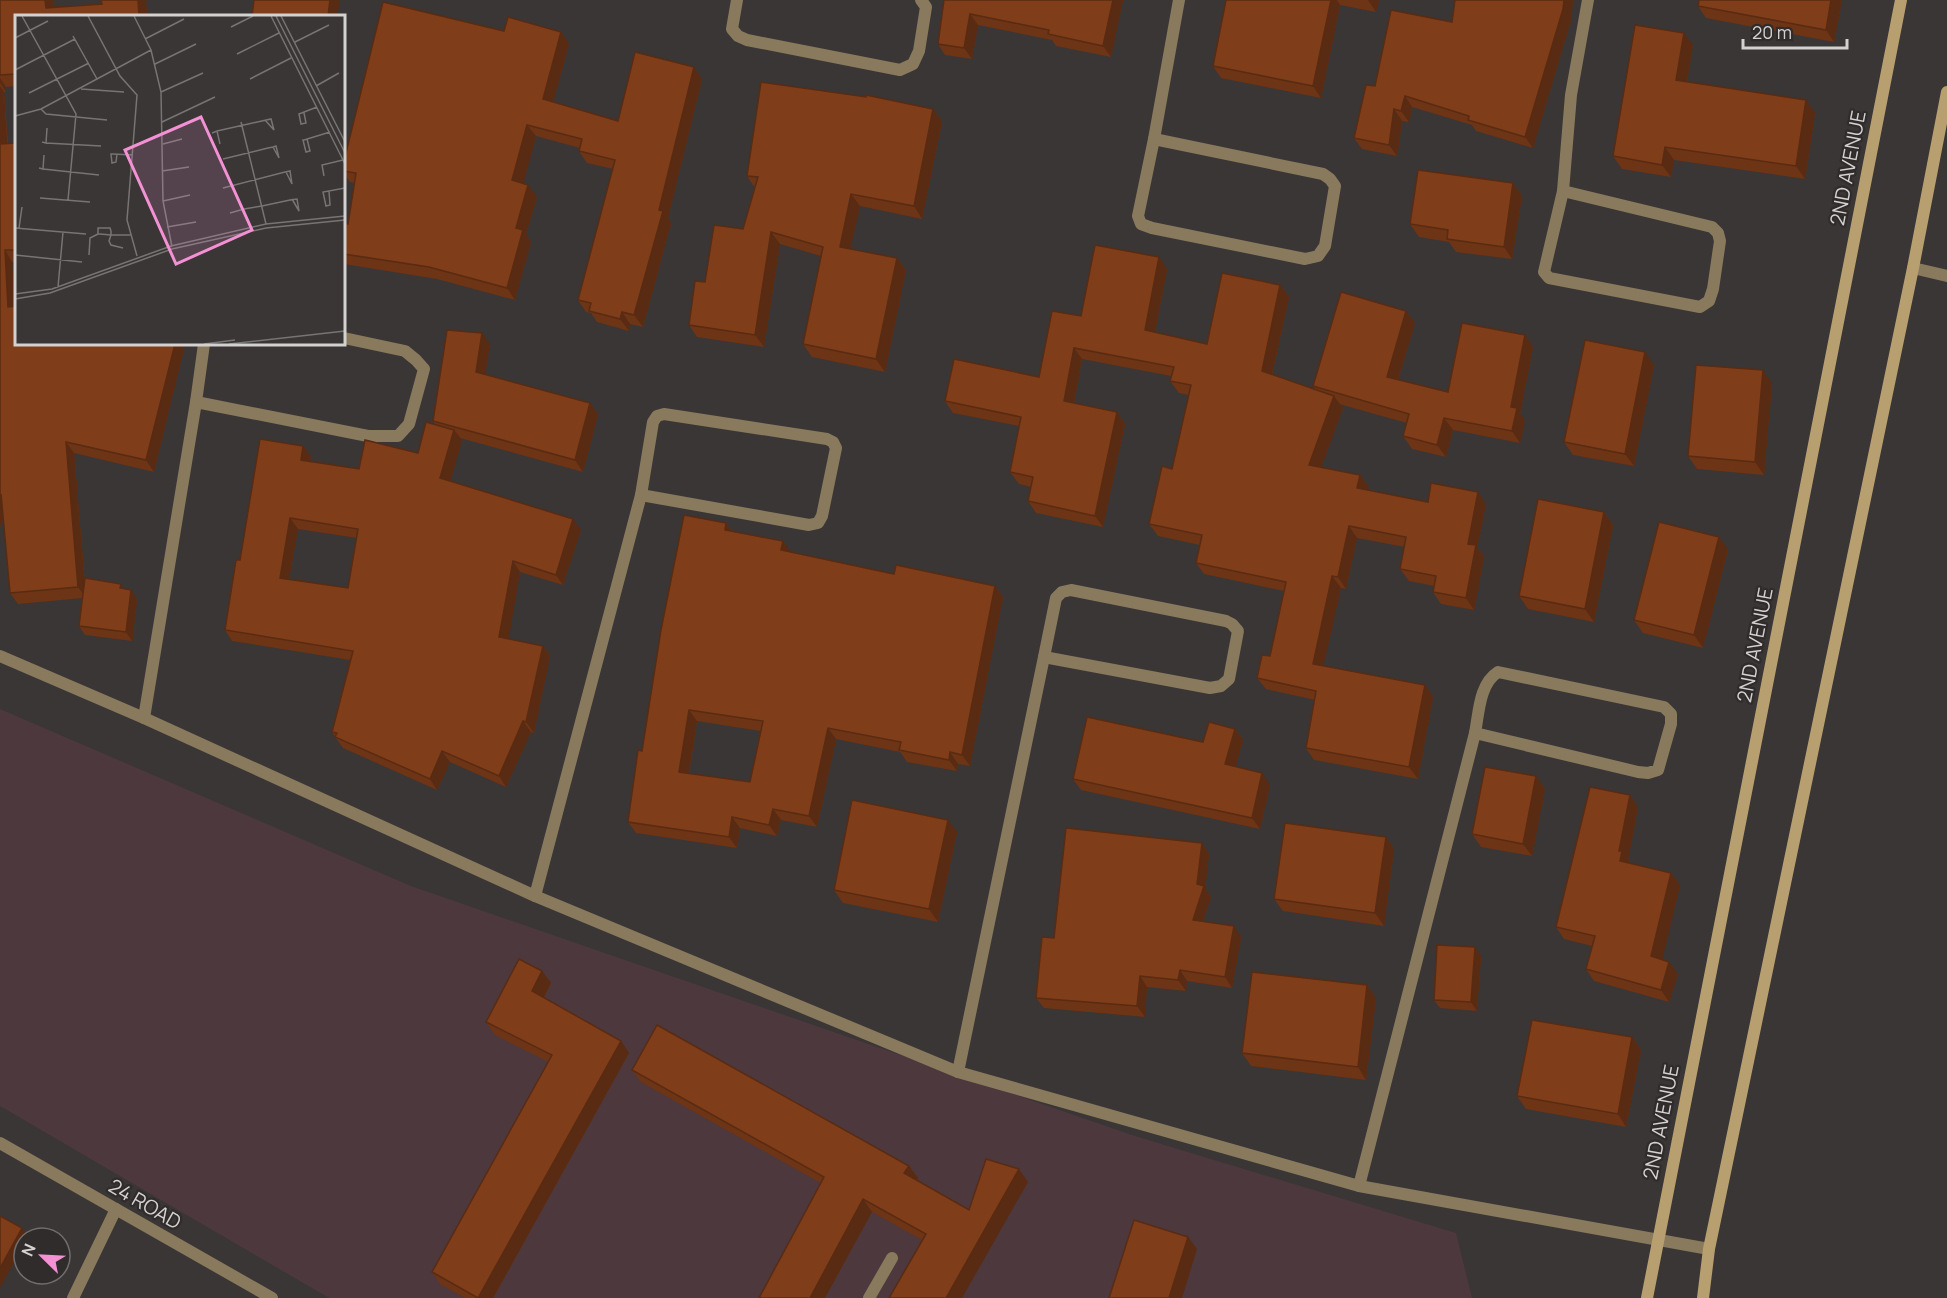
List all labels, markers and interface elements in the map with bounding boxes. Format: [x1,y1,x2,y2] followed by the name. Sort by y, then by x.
[1743,12,1846,50] scale bar
[15,15,345,345] inset map
[1752,20,1792,44] text: 20 m
[1823,108,1872,228] street label: 2ND AVENUE
[1730,585,1779,705] street label: 2ND AVENUE
[1636,1062,1685,1182] street label: 2ND AVENUE
[104,1172,186,1235] street label: 24 ROAD
[12,1226,72,1286] north arrow
[16,1240,41,1260] text: N

